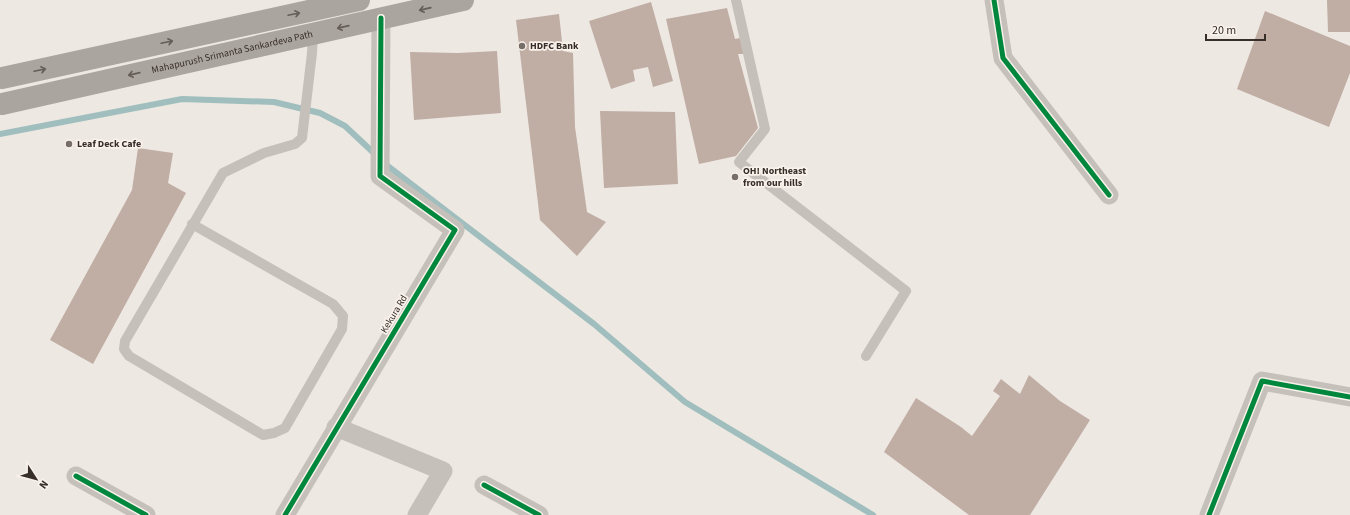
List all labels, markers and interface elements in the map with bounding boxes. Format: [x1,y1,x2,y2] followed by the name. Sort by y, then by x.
[418,5,431,13] one-way arrow
[287,10,300,18] one-way arrow
[1206,16,1265,42] scale bar
[1212,22,1236,39] text: 20 m
[337,24,350,31] one-way arrow
[150,27,314,77] street label: Mahapurush Srimanta Sankardeva Path
[160,37,173,45] one-way arrow
[530,39,579,53] place label: HDFC Bank
[517,41,527,51] marker: HDFC Bank
[33,65,46,73] one-way arrow
[128,70,141,78] one-way arrow
[77,137,141,151] place label: Leaf Deck Cafe
[64,139,74,149] marker: Leaf Deck Cafe
[743,164,806,190] place label: OH! Northeast from our hills
[730,172,740,182] marker: OH! Northeast from our hills
[377,292,411,336] street label: Kekura Rd
[16,459,56,499] north arrow
[35,477,52,492] text: N

